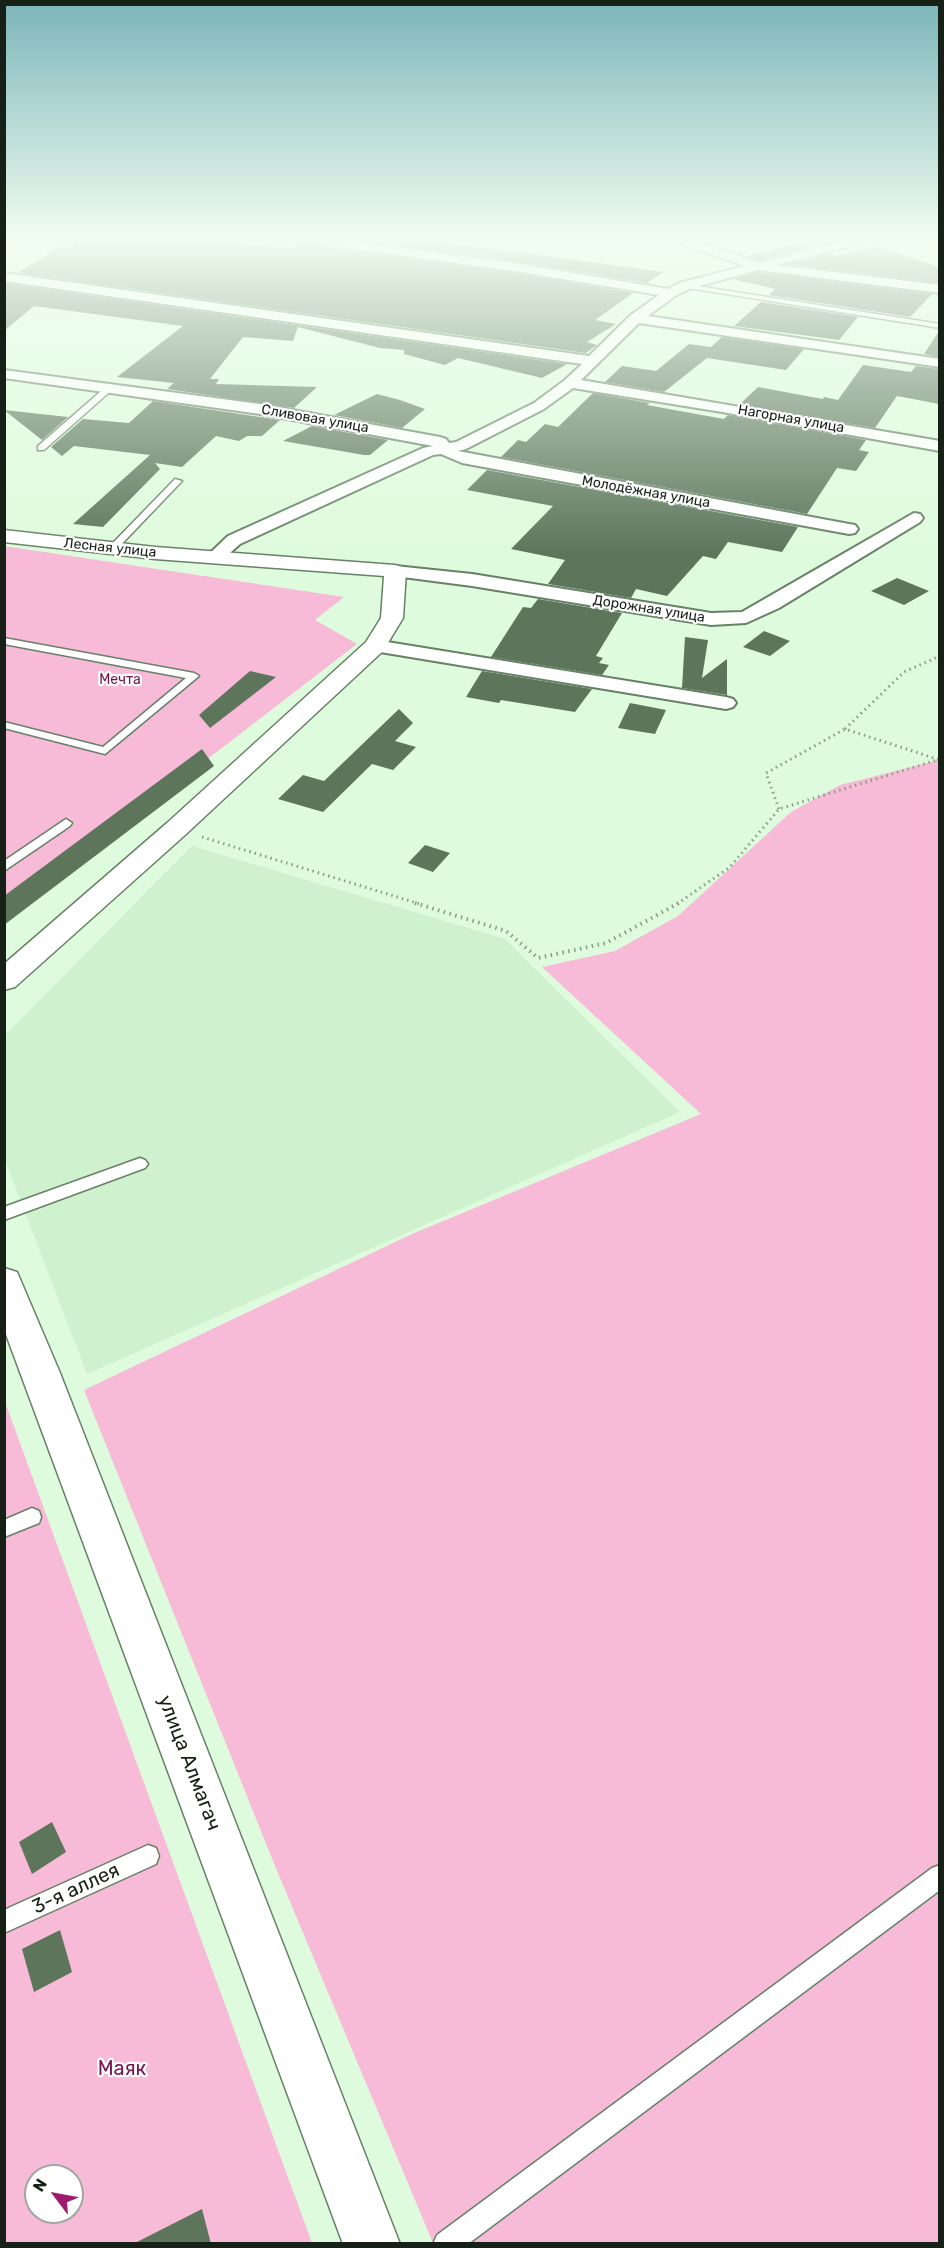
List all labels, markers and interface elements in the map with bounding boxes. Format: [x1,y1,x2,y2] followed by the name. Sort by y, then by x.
[260,401,370,437] street label: Сливовая улица
[737,401,845,437] street label: Нагорная улица
[580,472,712,512] street label: Молодёжная улица
[63,535,157,561] street label: Лесная улица
[592,592,706,626] street label: Дорожная улица
[99,672,141,688] park label: Мечта
[152,1692,226,1834] street label: улица Алмагач
[28,1858,124,1920] street label: 3-я аллея
[98,2057,146,2081] park label: Маяк
[24,2164,84,2224] north arrow
[29,2175,51,2195] text: N

